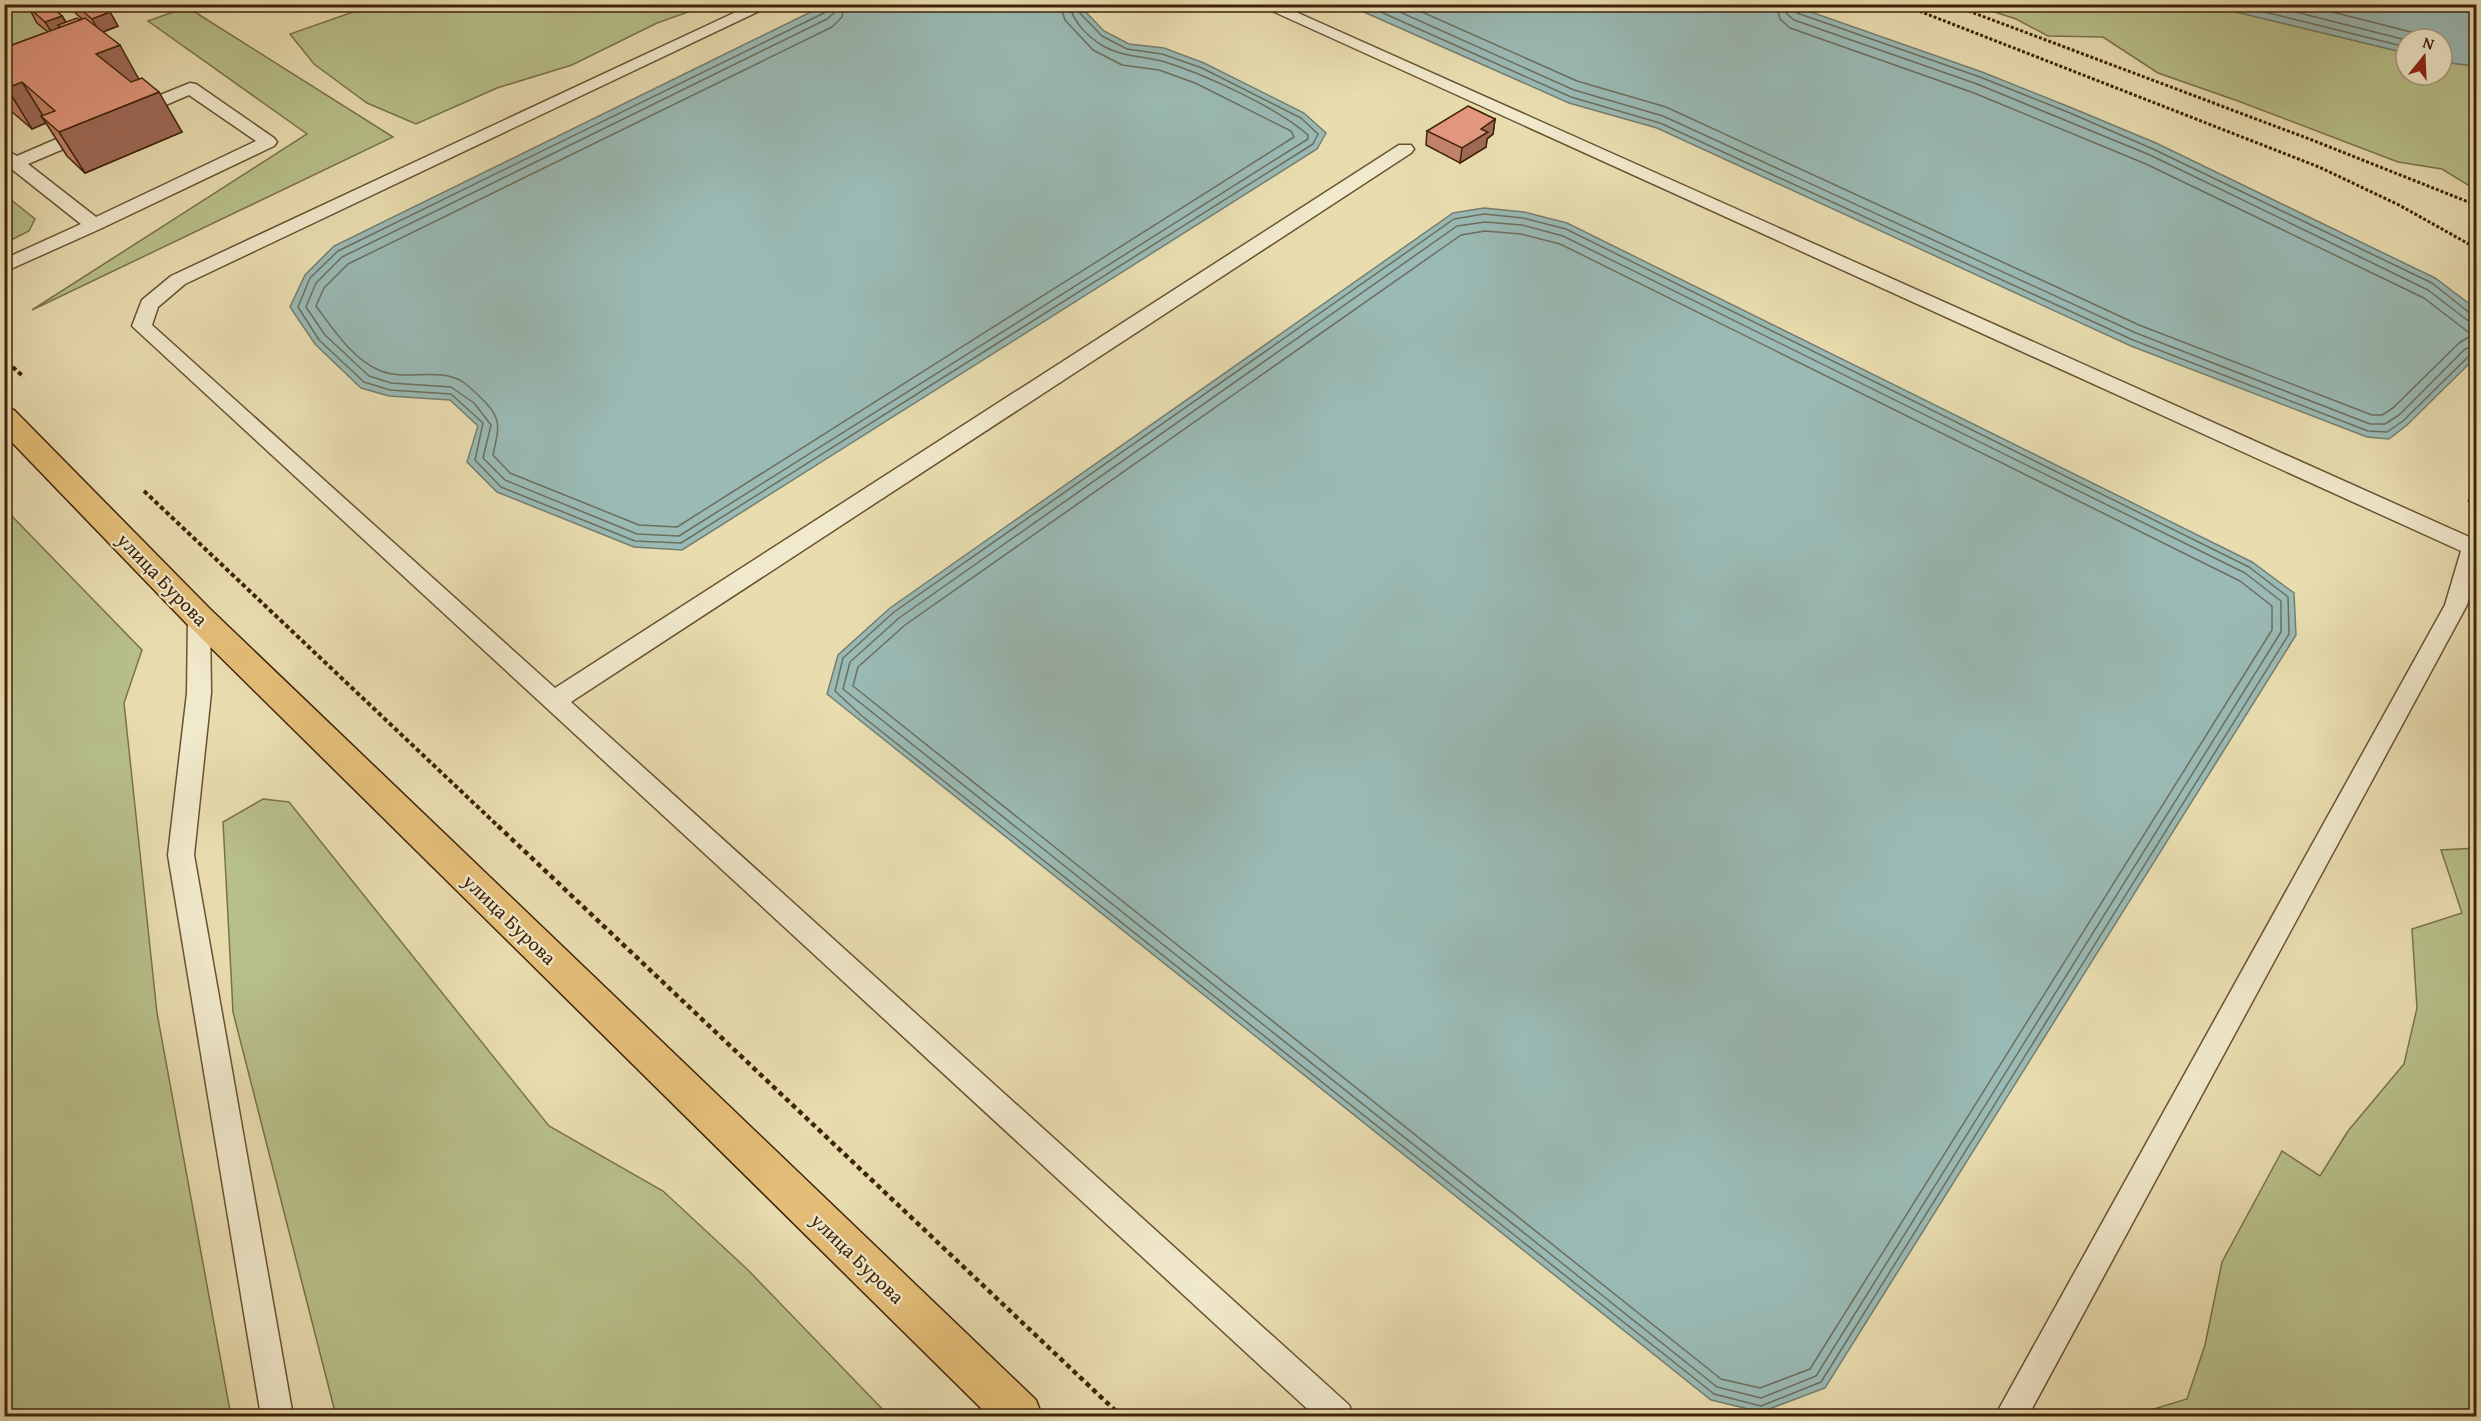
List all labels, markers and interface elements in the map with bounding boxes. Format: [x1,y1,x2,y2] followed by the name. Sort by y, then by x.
[2394,27,2454,87] north arrow
[2420,30,2438,56] text: N
[110,525,216,633] street label: улица Бурова
[456,866,564,972] street label: улица Бурова
[804,1205,912,1311] street label: улица Бурова

